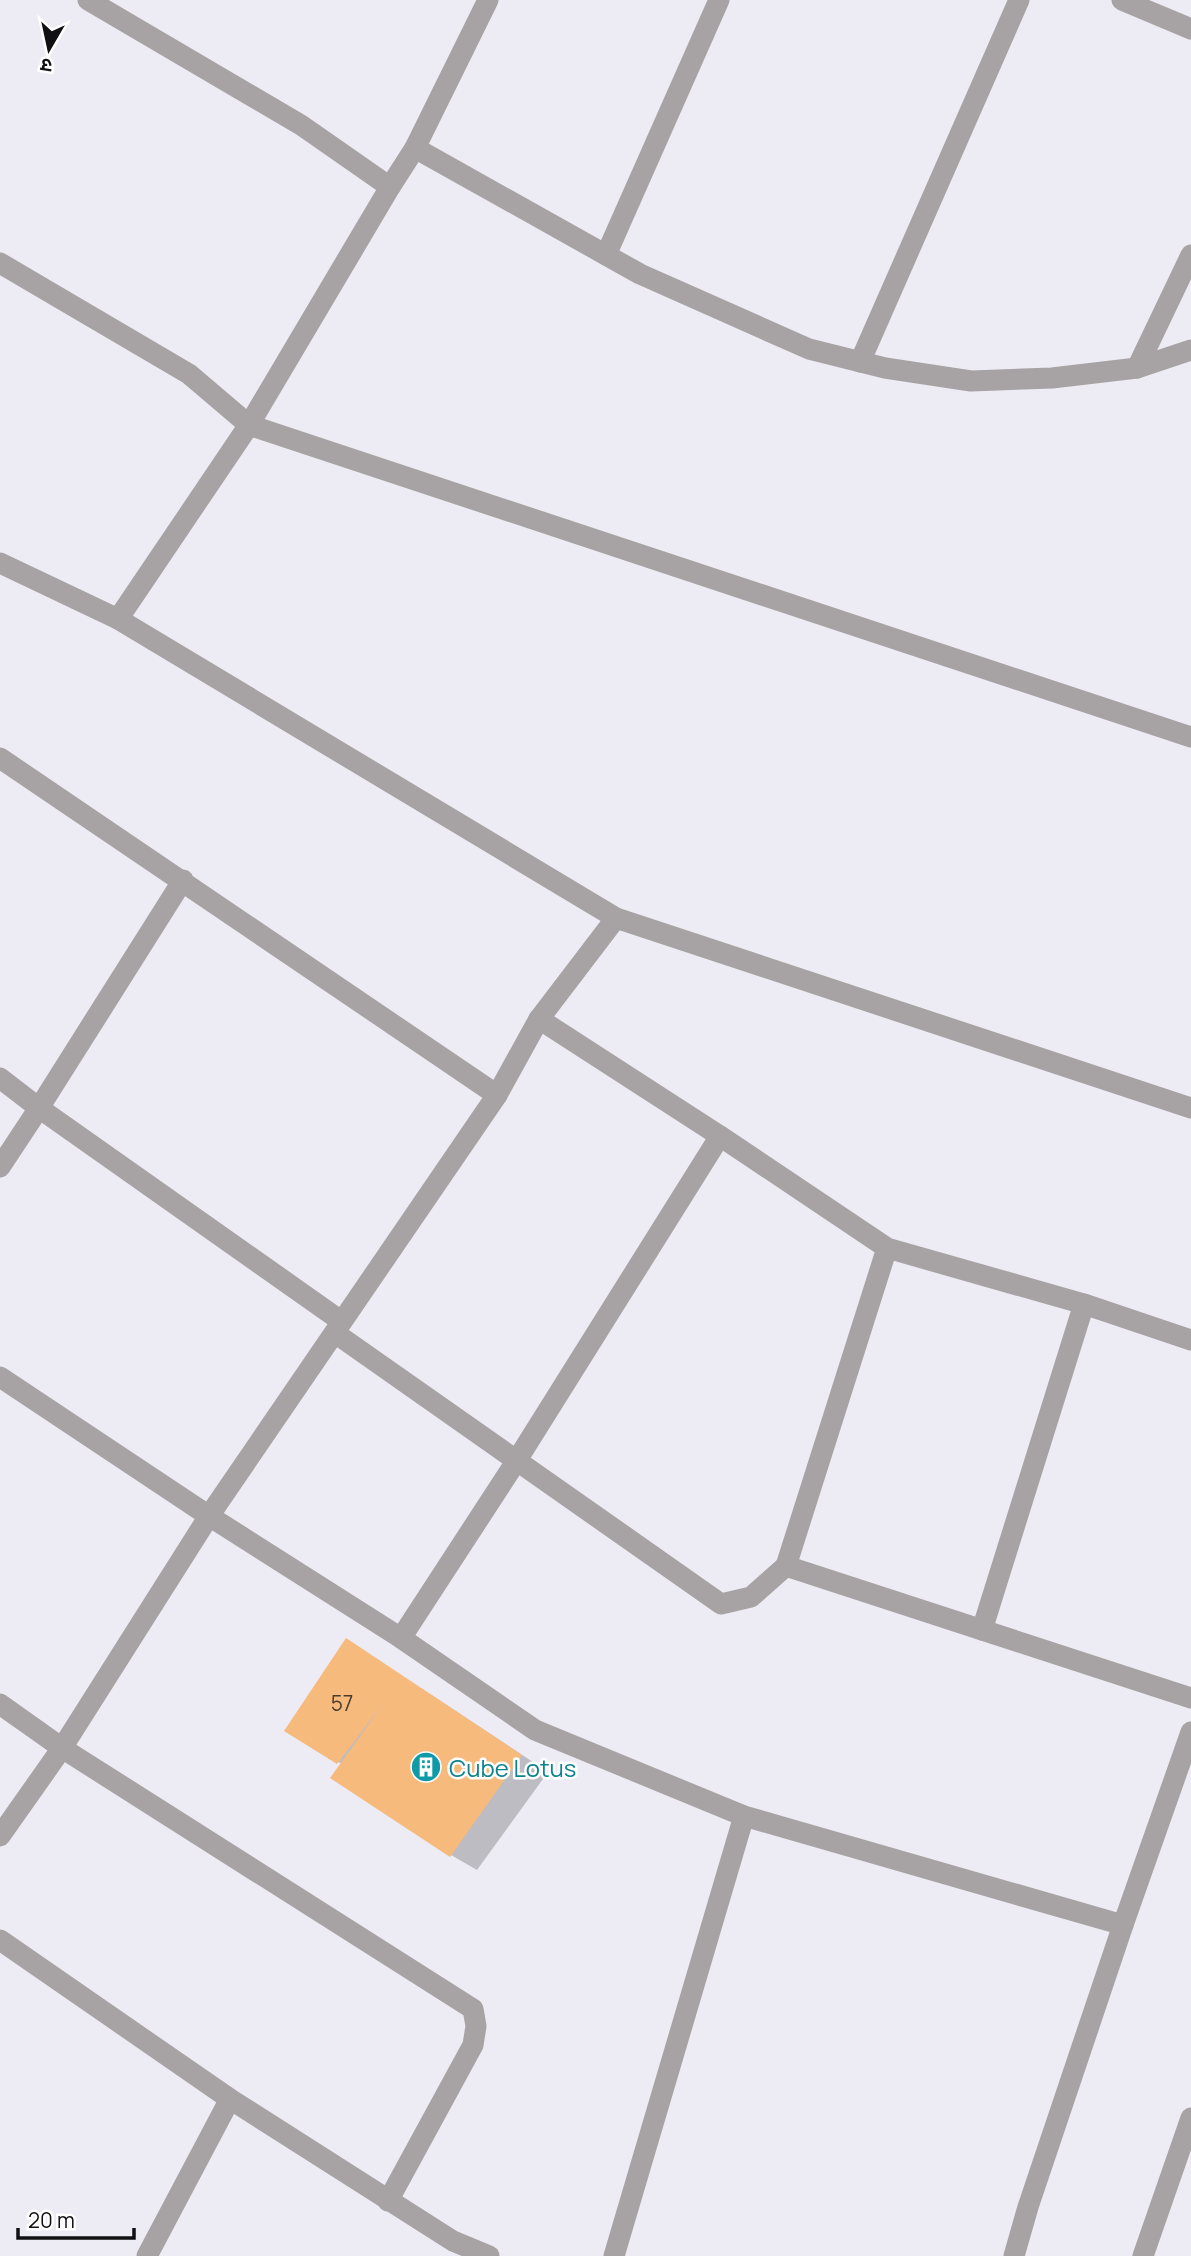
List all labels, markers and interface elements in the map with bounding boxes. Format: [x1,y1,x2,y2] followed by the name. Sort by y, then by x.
[14,14,84,84] north arrow
[38,52,54,80] text: उ
[331,1689,353,1717] house number: 57
[409,1750,443,1784] building icon: Cube Lotus
[449,1751,576,1784] place label: Cube Lotus
[18,2196,133,2240] scale bar
[28,2206,75,2234] text: 20 m

